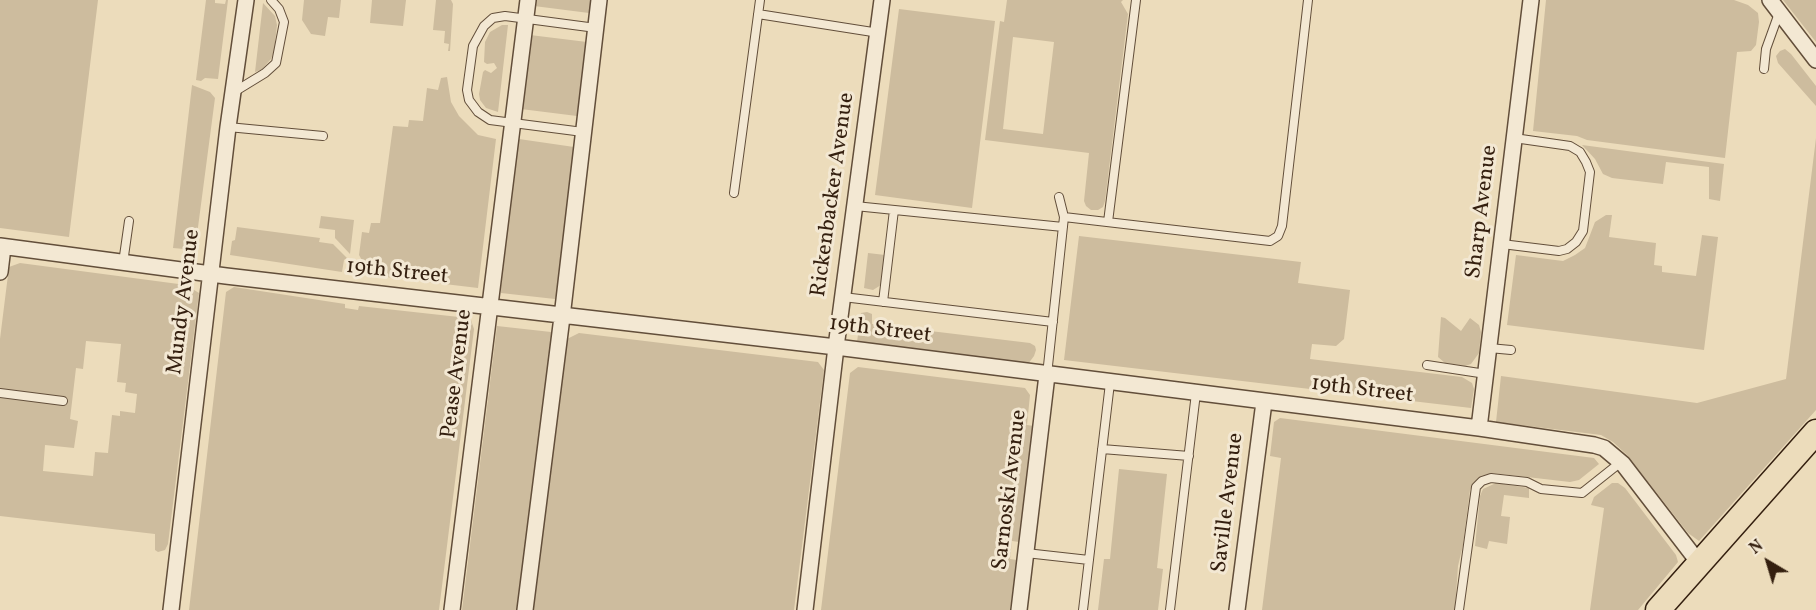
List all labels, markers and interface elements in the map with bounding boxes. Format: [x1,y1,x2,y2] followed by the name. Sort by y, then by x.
[807,91,861,299] street label: Rickenbacker Avenue
[1462,144,1504,280] street label: Sharp Avenue
[163,228,207,376] street label: Mundy Avenue
[344,254,450,292] street label: 19th Street
[437,308,479,440] street label: Pease Avenue
[827,312,933,350] street label: 19th Street
[1309,372,1415,410] street label: 19th Street
[988,408,1034,572] street label: Sarnoski Avenue
[1207,432,1251,574] street label: Saville Avenue
[1738,532,1798,592] north arrow
[1746,536,1768,560] text: N

